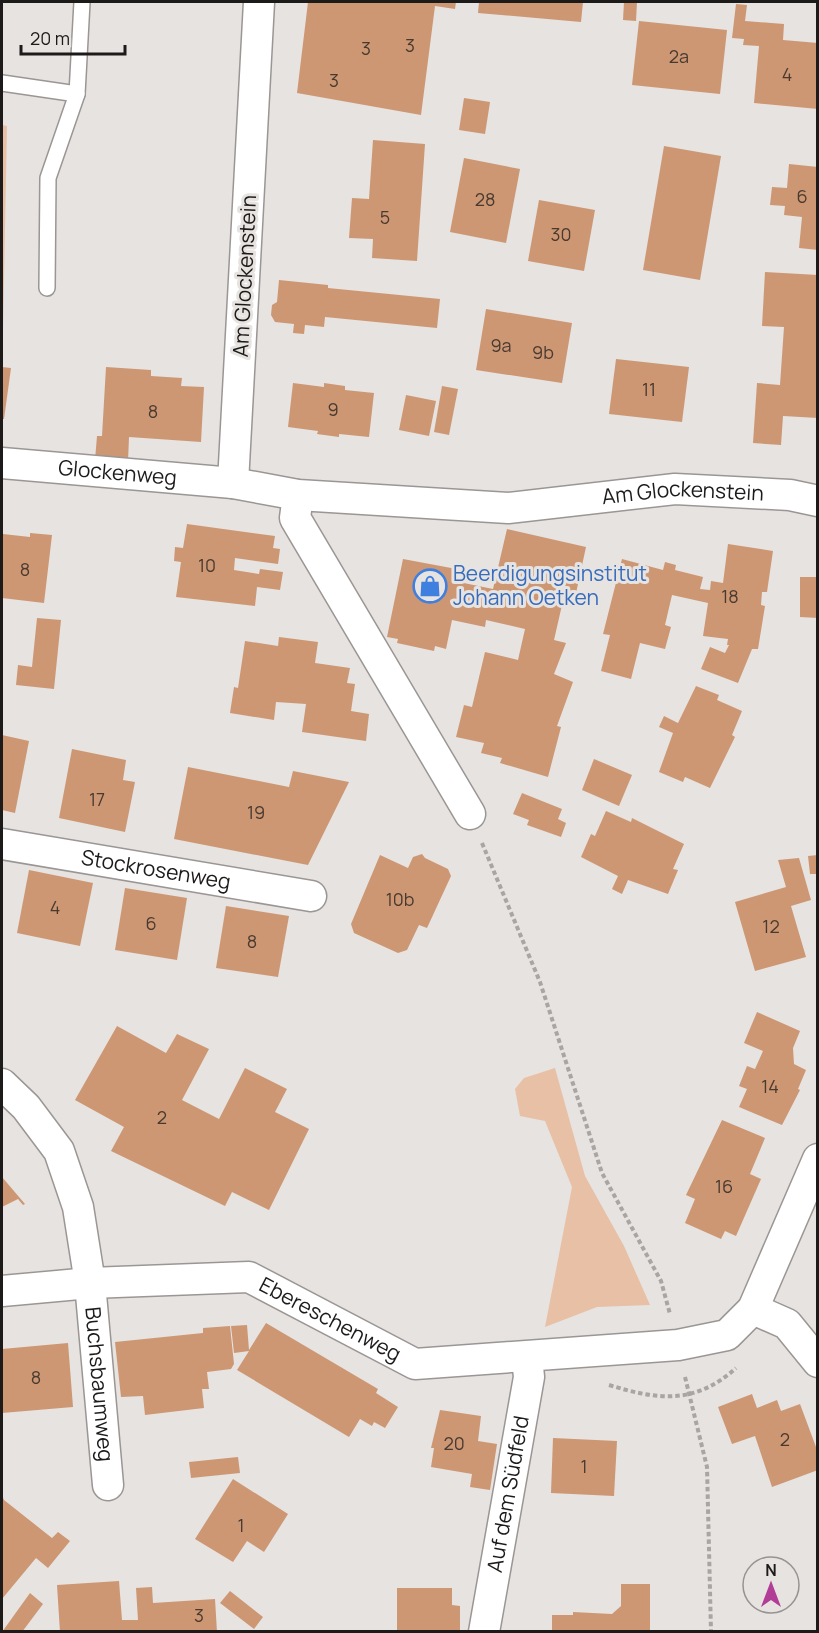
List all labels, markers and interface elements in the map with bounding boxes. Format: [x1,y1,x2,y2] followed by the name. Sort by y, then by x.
[21,18,124,56] scale bar
[30,26,70,50] text: 20 m
[405,33,415,57] house number: 3
[361,36,371,60] house number: 3
[669,44,689,68] house number: 2a
[782,62,792,86] house number: 4
[329,68,339,92] house number: 3
[796,184,808,208] house number: 6
[475,187,495,211] house number: 28
[226,194,262,358] street label: Am Glockenstein
[380,205,390,229] house number: 5
[551,222,571,246] house number: 30
[490,333,512,357] house number: 9a
[532,340,554,364] house number: 9b
[642,377,656,401] house number: 11
[327,397,339,421] house number: 9
[148,399,158,423] house number: 8
[57,453,178,491] street label: Glockenweg
[600,473,765,510] street label: Am Glockenstein
[198,553,216,577] house number: 10
[20,557,30,581] house number: 8
[453,559,647,611] place label: Beerdigungsinstitut Johann Oetken
[412,568,448,604] shop icon: Beerdigungsinstitut Johann Oetken
[721,584,739,608] house number: 18
[89,787,105,811] house number: 17
[247,800,265,824] house number: 19
[79,843,233,895] street label: Stockrosenweg
[386,887,414,911] house number: 10b
[50,895,60,919] house number: 4
[145,911,157,935] house number: 6
[762,914,780,938] house number: 12
[247,929,257,953] house number: 8
[761,1074,779,1098] house number: 14
[157,1105,167,1129] house number: 2
[715,1174,733,1198] house number: 16
[255,1270,406,1367] street label: Ebereschenweg
[79,1306,121,1463] street label: Buchsbaumweg
[31,1365,41,1389] house number: 8
[480,1414,535,1574] street label: Auf dem Südfeld
[780,1427,790,1451] house number: 2
[443,1431,465,1455] house number: 20
[580,1454,588,1478] house number: 1
[237,1513,245,1537] house number: 1
[741,1555,801,1615] north arrow
[765,1559,777,1581] text: N
[194,1603,204,1627] house number: 3

